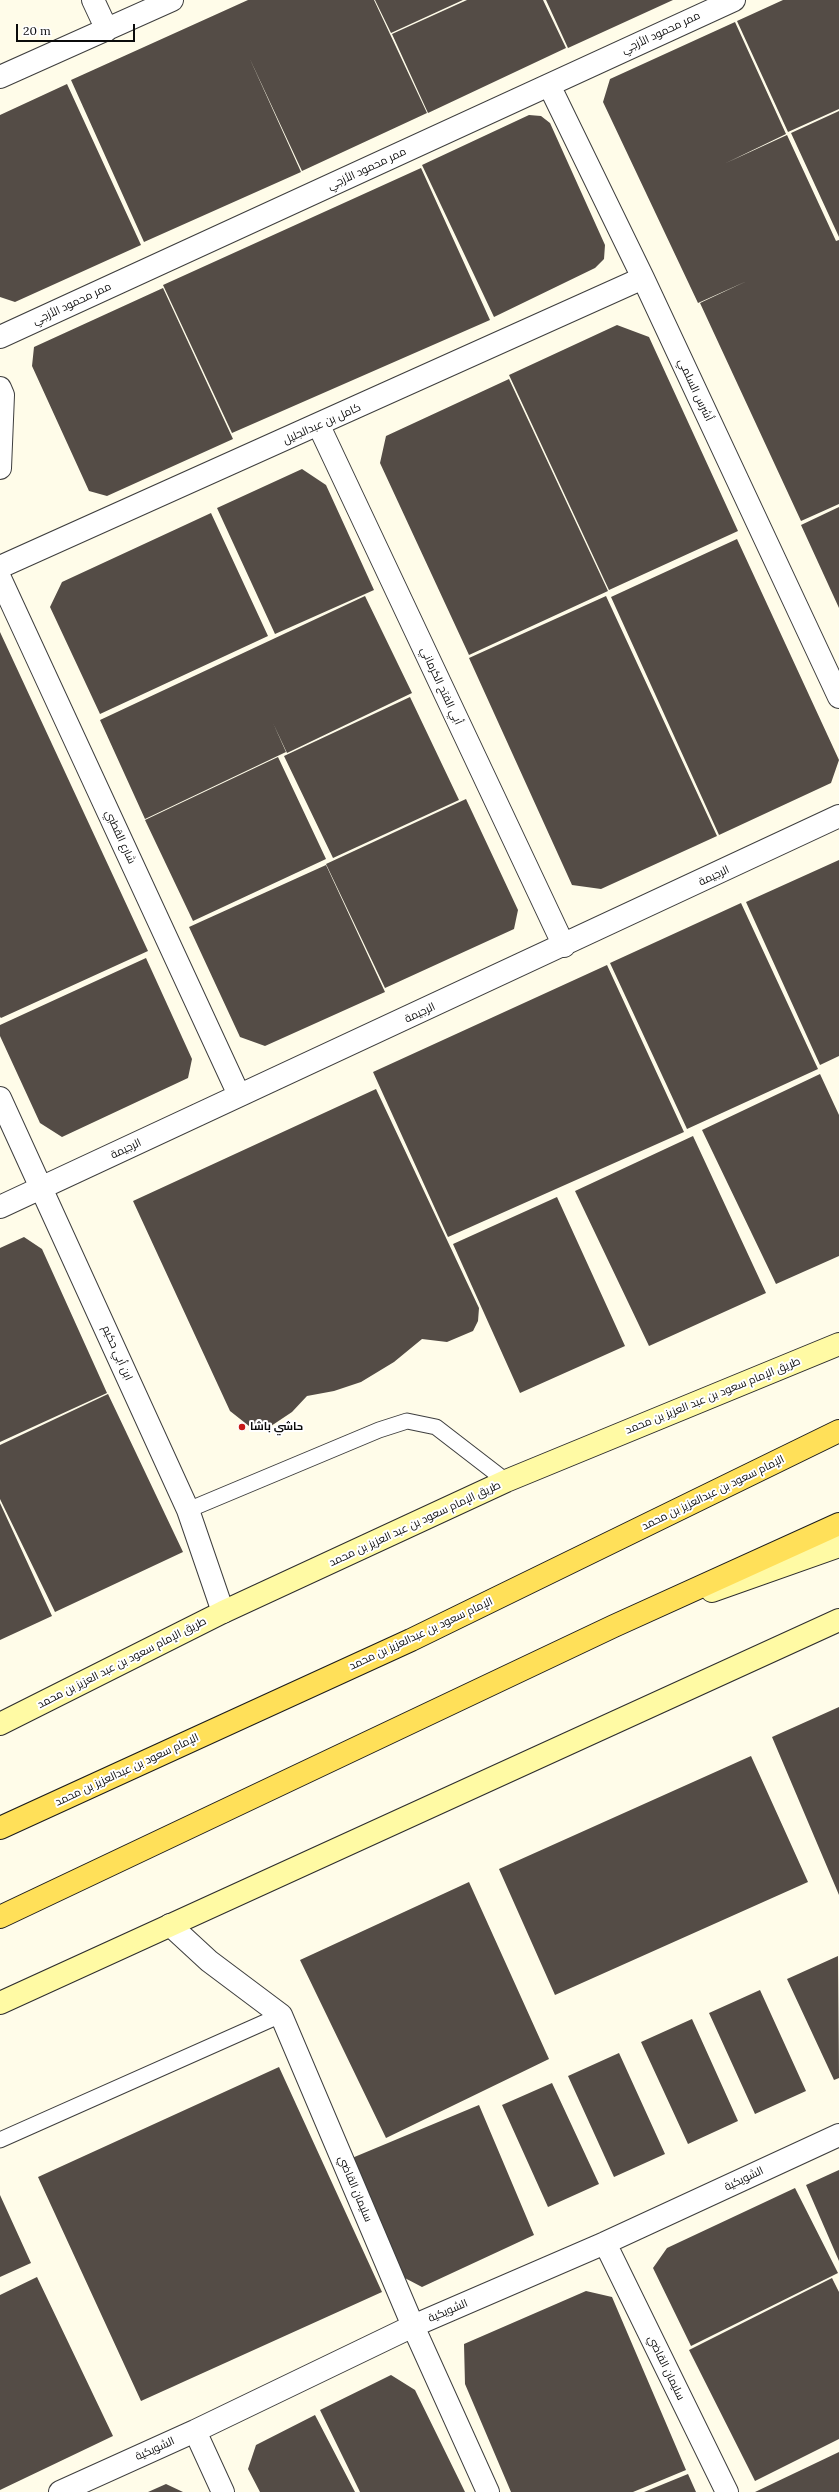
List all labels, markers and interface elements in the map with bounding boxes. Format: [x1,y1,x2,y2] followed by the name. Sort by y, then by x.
[620,9,702,57] street label: ممر محمود الأزجي
[18,16,137,42] scale bar
[23,23,51,38] text: 20 m
[326,145,408,193] street label: ممر محمود الأزجي
[31,280,113,328] street label: ممر محمود الأزجي
[675,357,715,423] street label: أشرس السلمي
[281,401,363,447] street label: كامل بن عبدالجليل
[417,645,465,727] street label: أبي الفتح الكرماني
[102,808,138,866] street label: شارع القطبي
[697,863,731,889] street label: الرجيمة
[403,1000,437,1026] street label: الرجيمة
[109,1136,143,1162] street label: الرجيمة
[99,1323,135,1383] street label: ابن أبي حكيم
[624,1355,802,1437] street label: طريق الإمام سعود بن عبد العزيز بن محمد
[250,1420,303,1434] place label: حاشي باشا
[237,1422,247,1432] marker: حاشي باشا
[640,1453,786,1533] street label: الإمام سعود بن عبدالعزيز بن محمد
[327,1478,503,1570] street label: طريق الإمام سعود بن عبد العزيز بن محمد
[347,1595,495,1673] street label: الإمام سعود بن عبدالعزيز بن محمد
[35,1615,209,1711] street label: طريق الإمام سعود بن عبد العزيز بن محمد
[53,1731,201,1809] street label: الإمام سعود بن عبدالعزيز بن محمد
[335,2154,375,2224] street label: سليمان القاضي
[722,2164,766,2194] street label: الشويكية
[426,2297,470,2325] street label: الشويكية
[645,2333,687,2403] street label: سليمان القاضي
[133,2435,177,2463] street label: الشويكية

